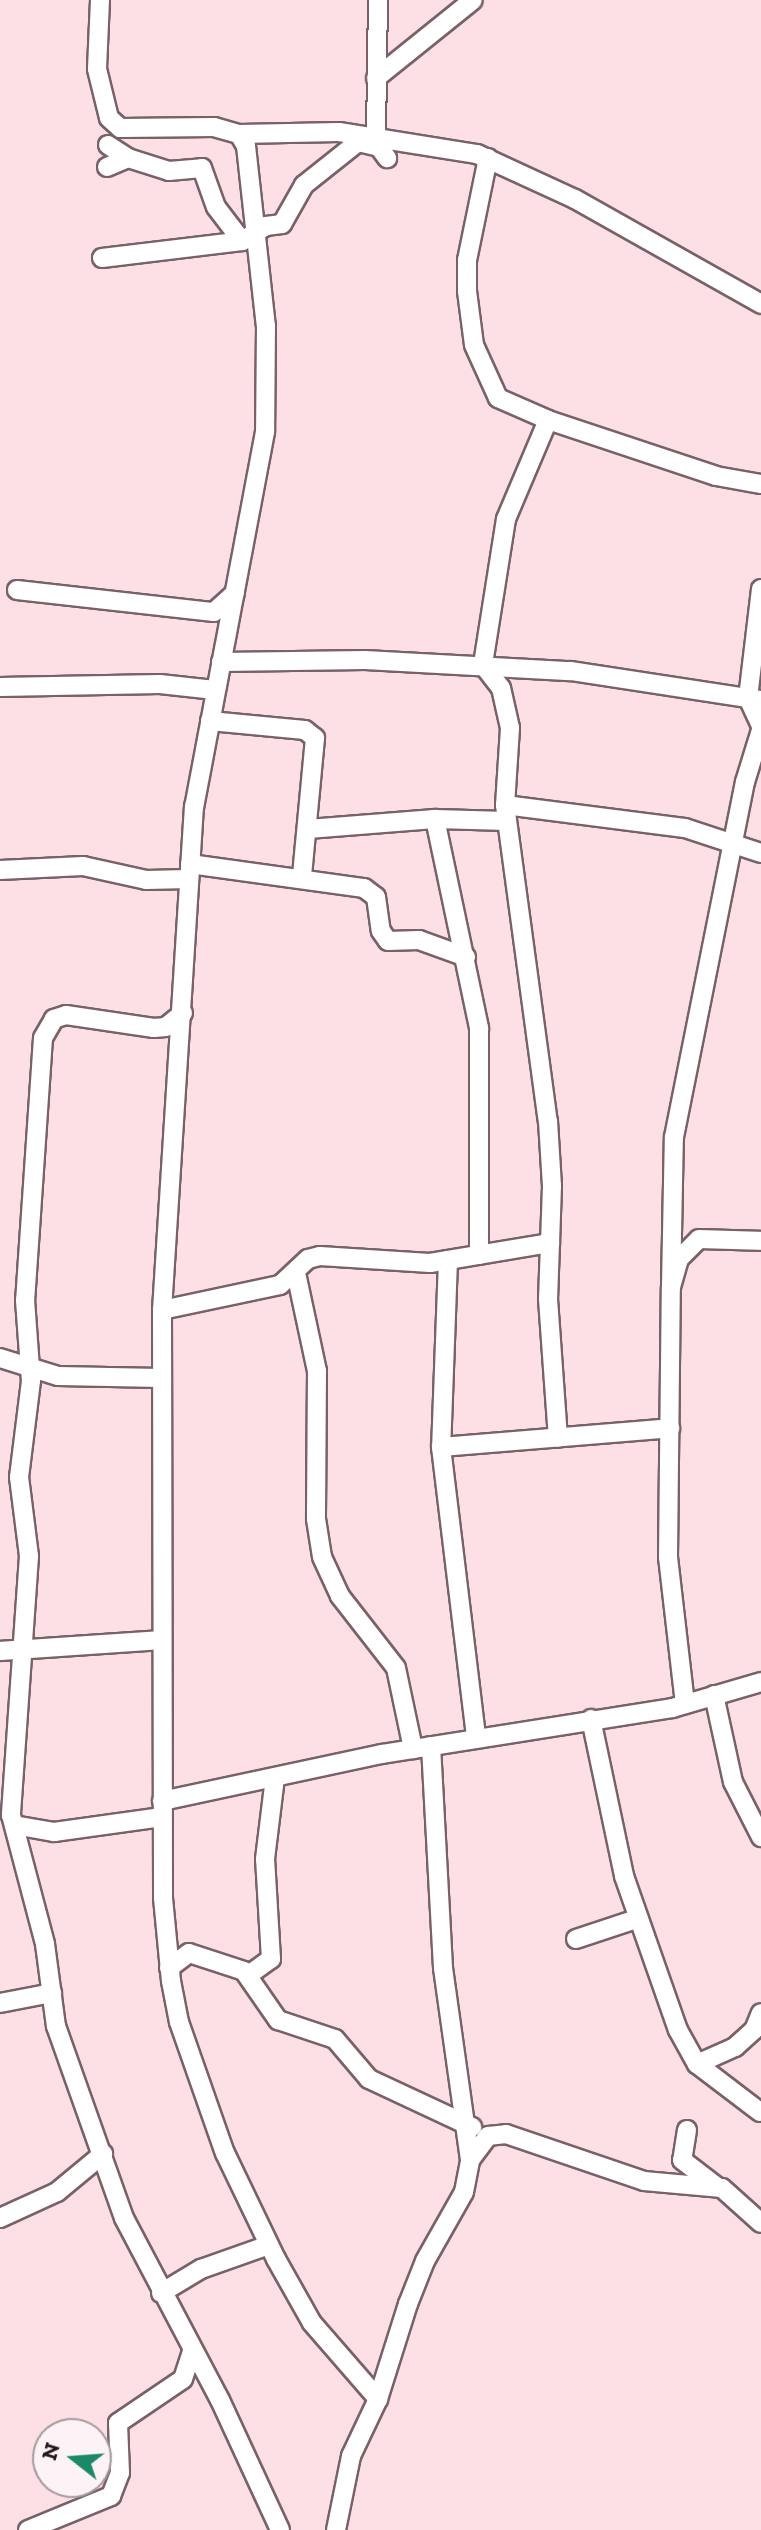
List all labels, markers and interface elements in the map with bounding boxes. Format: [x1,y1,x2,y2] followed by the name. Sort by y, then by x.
[32,2418,112,2498] north arrow
[35,2439,66,2463] text: N

